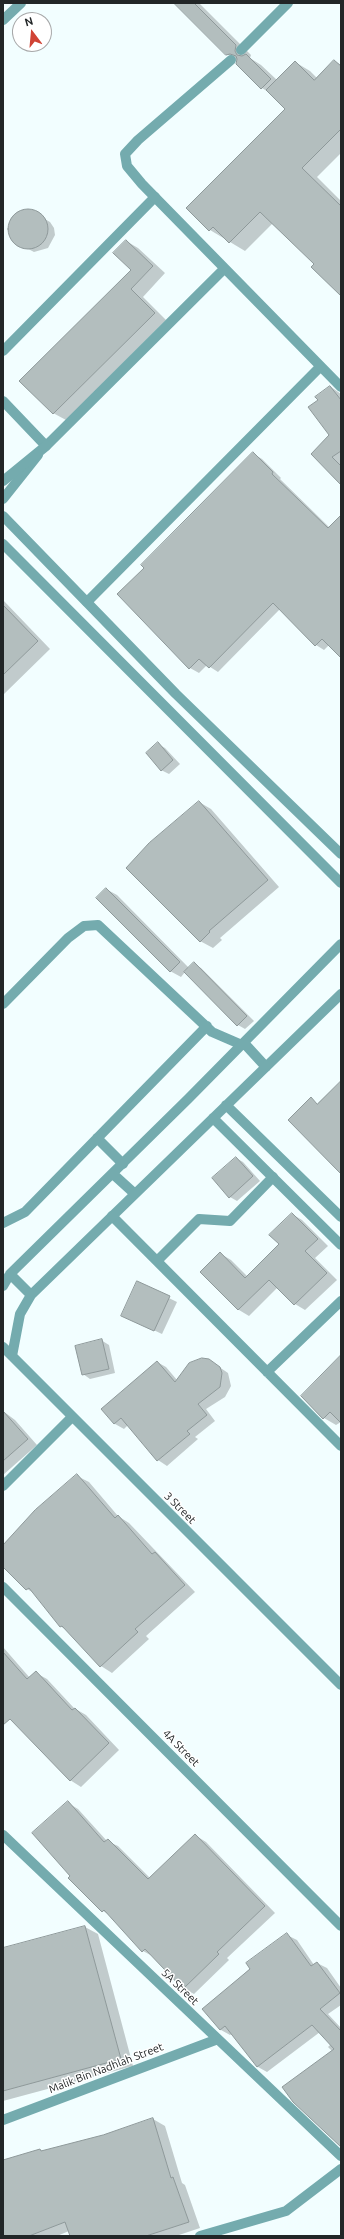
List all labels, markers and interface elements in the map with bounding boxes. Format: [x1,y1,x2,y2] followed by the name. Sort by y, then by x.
[12,12,52,52] north arrow
[23,15,35,28] text: N
[161,1489,199,1527] street label: 3 Street
[160,1727,202,1769] street label: 4A Street
[159,1966,201,2008] street label: 5A Street
[47,2040,165,2096] street label: Malik Bin Nadhlah Street

